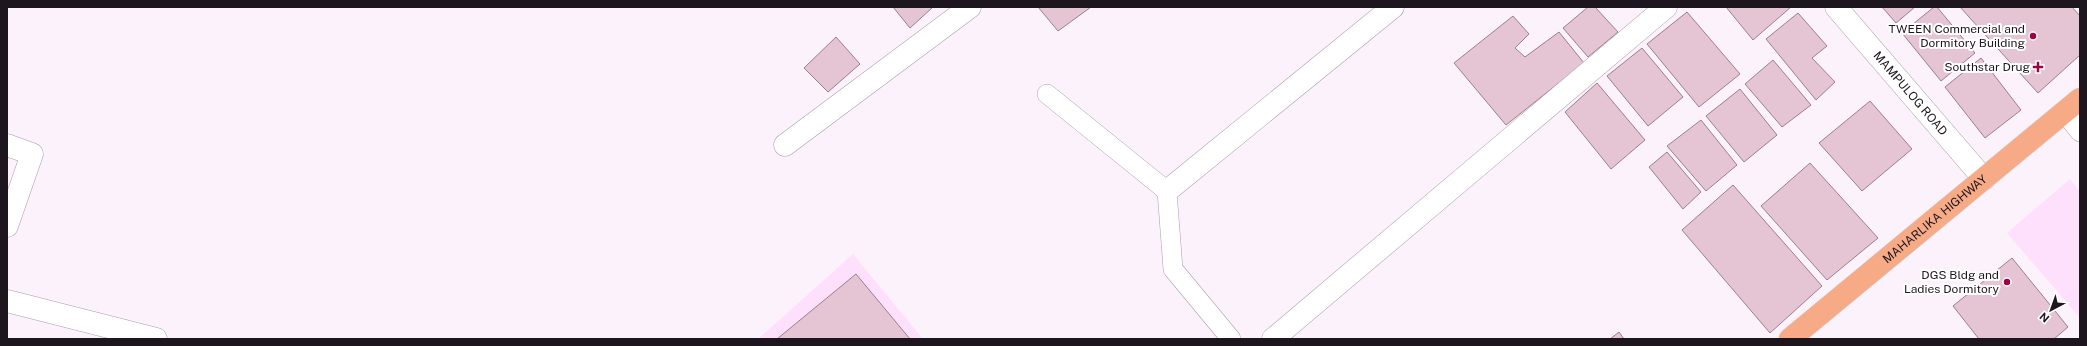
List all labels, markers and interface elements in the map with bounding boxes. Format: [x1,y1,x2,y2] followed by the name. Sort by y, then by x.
[1888,22,2025,50] place label: TWEEN Commercial and Dormitory Building
[2028,31,2038,41] marker: TWEEN Commercial and Dormitory Building
[1870,49,1950,138] street label: MAMPULOG ROAD
[1944,60,2030,74] place label: Southstar Drug
[2033,62,2043,72] marker: Southstar Drug
[1880,172,1990,266] street label: MAHARLIKA HIGHWAY
[1904,268,2000,296] place label: DGS Bldg and Ladies Dormitory
[2002,277,2012,287] marker: DGS Bldg and Ladies Dormitory
[2031,290,2071,330] north arrow
[2037,310,2052,325] text: N

